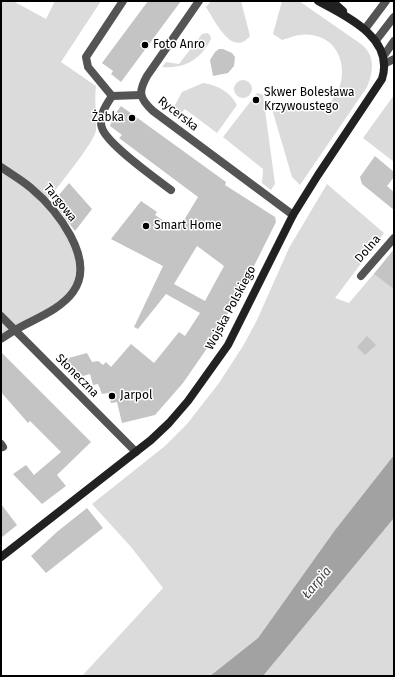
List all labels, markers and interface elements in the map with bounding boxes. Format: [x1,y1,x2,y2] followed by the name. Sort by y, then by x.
[153,38,205,52] place label: Foto Anro
[140,40,150,50] marker: Foto Anro
[264,86,354,114] place label: Skwer Bolesława Krzywoustego
[155,94,201,134] street label: Rycerska
[251,95,261,105] marker: Skwer Bolesława Krzywoustego
[92,111,124,125] place label: Żabka
[127,113,137,123] marker: Żabka
[40,181,80,225] street label: Targowa
[154,219,221,233] place label: Smart Home
[141,221,151,231] marker: Smart Home
[352,232,384,266] street label: Dolna
[203,263,259,353] street label: Wojska Polskiego
[52,351,102,401] street label: Słoneczna
[120,389,152,403] place label: Jarpol
[107,391,117,401] marker: Jarpol
[299,564,335,602] water label: Łarpia

